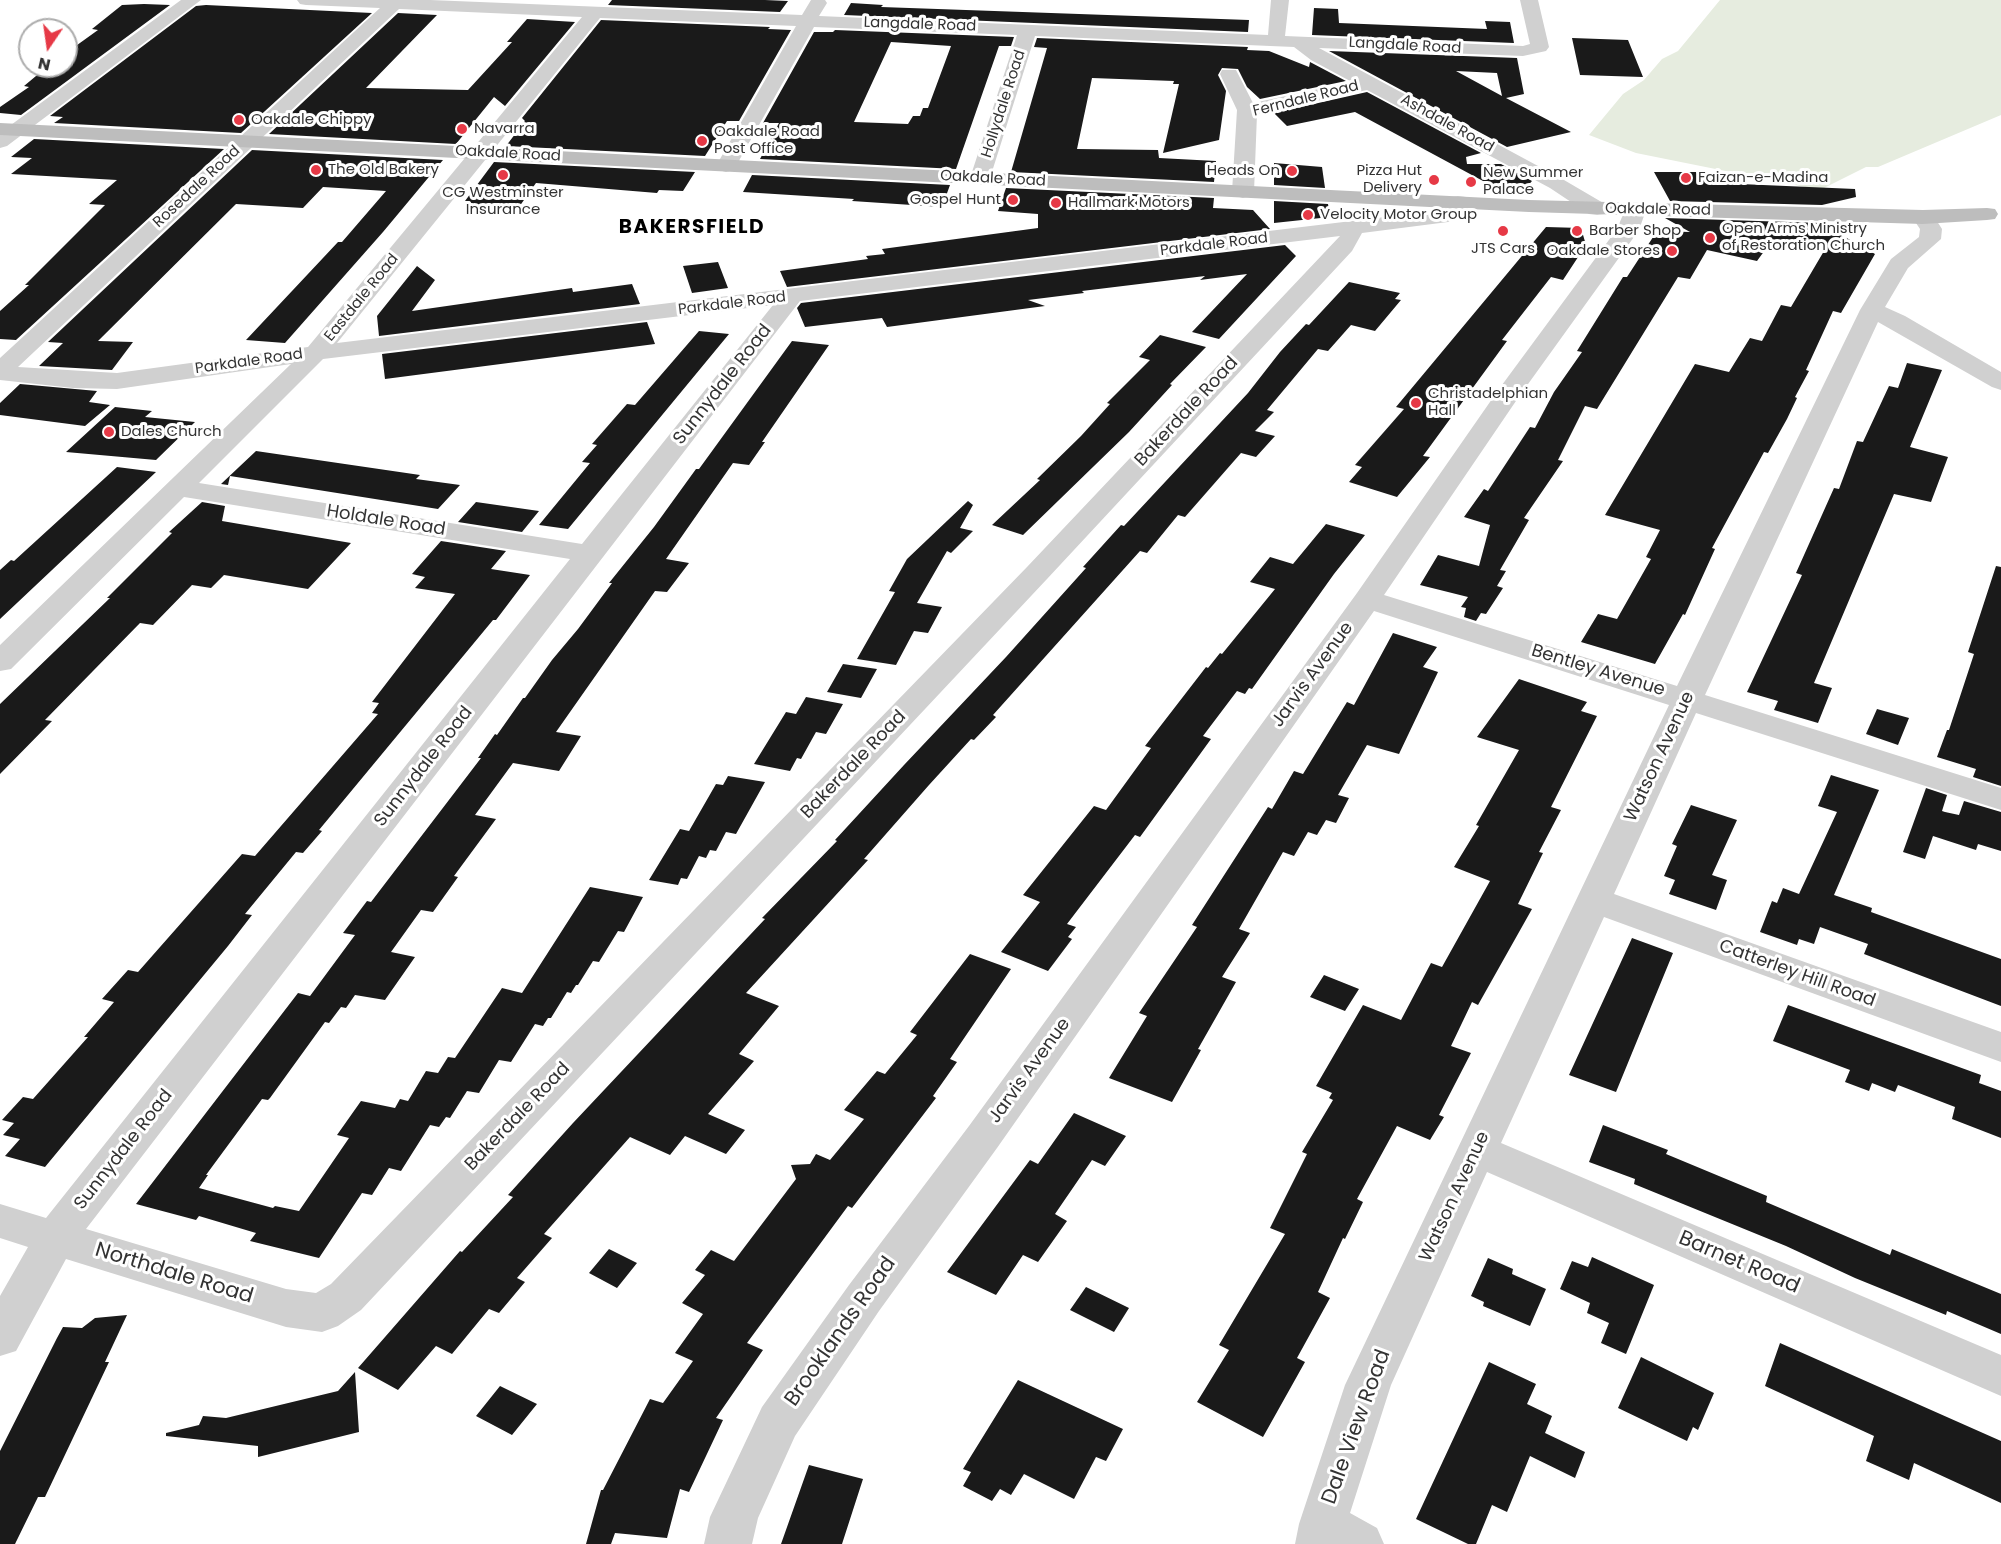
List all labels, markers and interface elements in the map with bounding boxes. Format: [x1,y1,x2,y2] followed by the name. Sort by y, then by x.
[863,14,977,36] street label: Langdale Road
[18,18,78,78] north arrow
[1348,34,1462,58] street label: Langdale Road
[978,48,1030,160] street label: Hollydale Road
[36,52,53,77] text: N
[1251,77,1361,121] street label: Ferndale Road
[1397,91,1497,157] street label: Ashdale Road
[251,111,372,129] place label: Oakdale Chippy
[232,113,246,127] marker: Oakdale Chippy
[474,120,535,138] place label: Navarra
[455,122,469,136] marker: Navarra
[714,123,820,158] place label: Oakdale Road Post Office
[695,134,709,148] marker: Oakdale Road Post Office
[150,142,244,232] street label: Rosedale Road
[455,142,561,166] street label: Oakdale Road
[328,161,439,179] place label: The Old Bakery
[1207,162,1280,180] place label: Heads On
[1356,162,1422,197] place label: Pizza Hut Delivery
[309,163,323,177] marker: The Old Bakery
[1285,164,1299,178] marker: Heads On
[1483,164,1583,199] place label: New Summer Palace
[940,167,1046,191] street label: Oakdale Road
[496,168,510,182] marker: CG Westminster Insurance
[1698,169,1828,187] place label: Faizan-e-Madina
[1679,171,1693,185] marker: Faizan-e-Madina
[1427,173,1441,187] marker: Pizza Hut Delivery
[1464,175,1478,189] marker: New Summer Palace
[442,184,564,219] place label: CG Westminster Insurance
[910,191,1001,209] place label: Gospel Hunt
[1006,193,1020,207] marker: Gospel Hunt
[1068,194,1190,212] place label: Hallmark Motors
[1049,196,1063,210] marker: Hallmark Motors
[1605,200,1711,220] street label: Oakdale Road
[1320,206,1477,224] place label: Velocity Motor Group
[1301,208,1315,222] marker: Velocity Motor Group
[619,216,765,240] district label: BAKERSFIELD
[1722,220,1885,255] place label: Open Arms Ministry of Restoration Church
[1589,222,1681,240] place label: Barber Shop
[1496,224,1510,238] marker: JTS Cars
[1570,224,1584,238] marker: Barber Shop
[1159,229,1269,261] street label: Parkdale Road
[1703,231,1717,245] marker: Open Arms Ministry of Restoration Church
[1471,240,1535,258] place label: JTS Cars
[1546,242,1660,260] place label: Oakdale Stores
[1665,244,1679,258] marker: Oakdale Stores
[321,251,403,345] street label: Eastdale Road
[677,288,787,320] street label: Parkdale Road
[669,321,777,449] street label: Sunnydale Road
[194,346,304,378] street label: Parkdale Road
[1131,353,1243,471] street label: Bakerdale Road
[1428,385,1548,420] place label: Christadelphian Hall
[1409,396,1423,410] marker: Christadelphian Hall
[121,423,222,441] place label: Dales Church
[102,425,116,439] marker: Dales Church
[325,501,447,541] street label: Holdale Road
[1268,618,1358,732] street label: Jarvis Avenue
[1529,640,1667,702] street label: Bentley Avenue
[1620,688,1700,826] street label: Watson Avenue
[370,703,478,831] street label: Sunnydale Road
[797,706,911,824] street label: Bakerdale Road
[1716,936,1878,1012] street label: Catterley Hill Road
[985,1014,1075,1128] street label: Jarvis Avenue
[461,1058,575,1176] street label: Bakerdale Road
[70,1086,178,1214] street label: Sunnydale Road
[1415,1128,1495,1266] street label: Watson Avenue
[1675,1226,1803,1300] street label: Barnet Road
[92,1238,256,1310] street label: Northdale Road
[780,1252,902,1412] street label: Brooklands Road
[1317,1346,1397,1508] street label: Dale View Road

